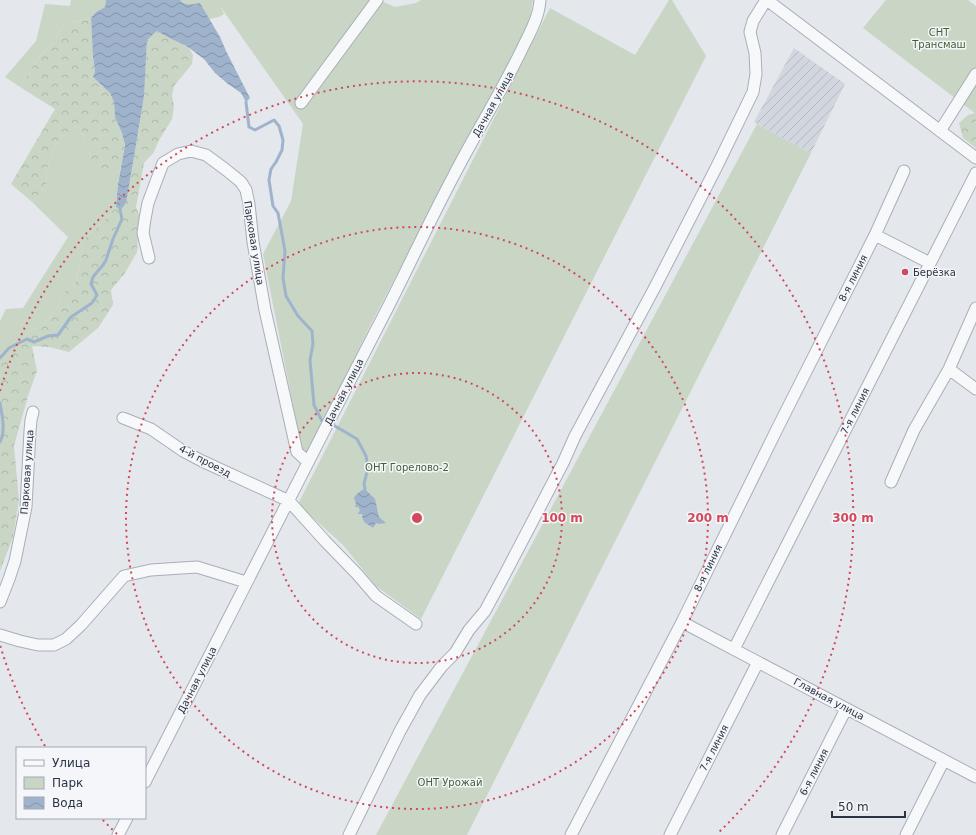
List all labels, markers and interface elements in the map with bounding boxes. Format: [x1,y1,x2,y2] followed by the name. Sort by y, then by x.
[911,27,966,50] park label: СНТ Трансмаш
[470,69,516,139] street label: Дачная улица
[242,200,266,286] street label: Парковая улица
[836,253,870,303] street label: 8-я линия
[900,267,910,277] marker: Берёзка
[913,267,956,278] place label: Берёзка
[322,357,366,427] street label: Дачная улица
[838,386,872,436] street label: 7-я линия
[19,429,35,515] street label: Парковая улица
[177,443,233,479] street label: 4-й проезд
[365,462,449,473] park label: ОНТ Горелово-2
[410,511,424,525] centre of rings
[541,511,583,525] text: 100 m
[687,511,729,525] text: 200 m
[832,511,874,525] text: 300 m
[692,543,724,593] street label: 8-я линия
[175,645,219,715] street label: Дачная улица
[792,676,866,722] street label: Главная улица
[697,723,731,773] street label: 7-я линия
[16,747,146,819] legend
[797,747,831,797] street label: 6-я линия
[52,756,90,770] text: Улица
[52,776,83,790] text: Парк
[418,777,482,788] park label: ОНТ Урожай
[832,793,905,819] scale bar
[52,796,83,810] text: Вода
[838,800,869,814] text: 50 m

